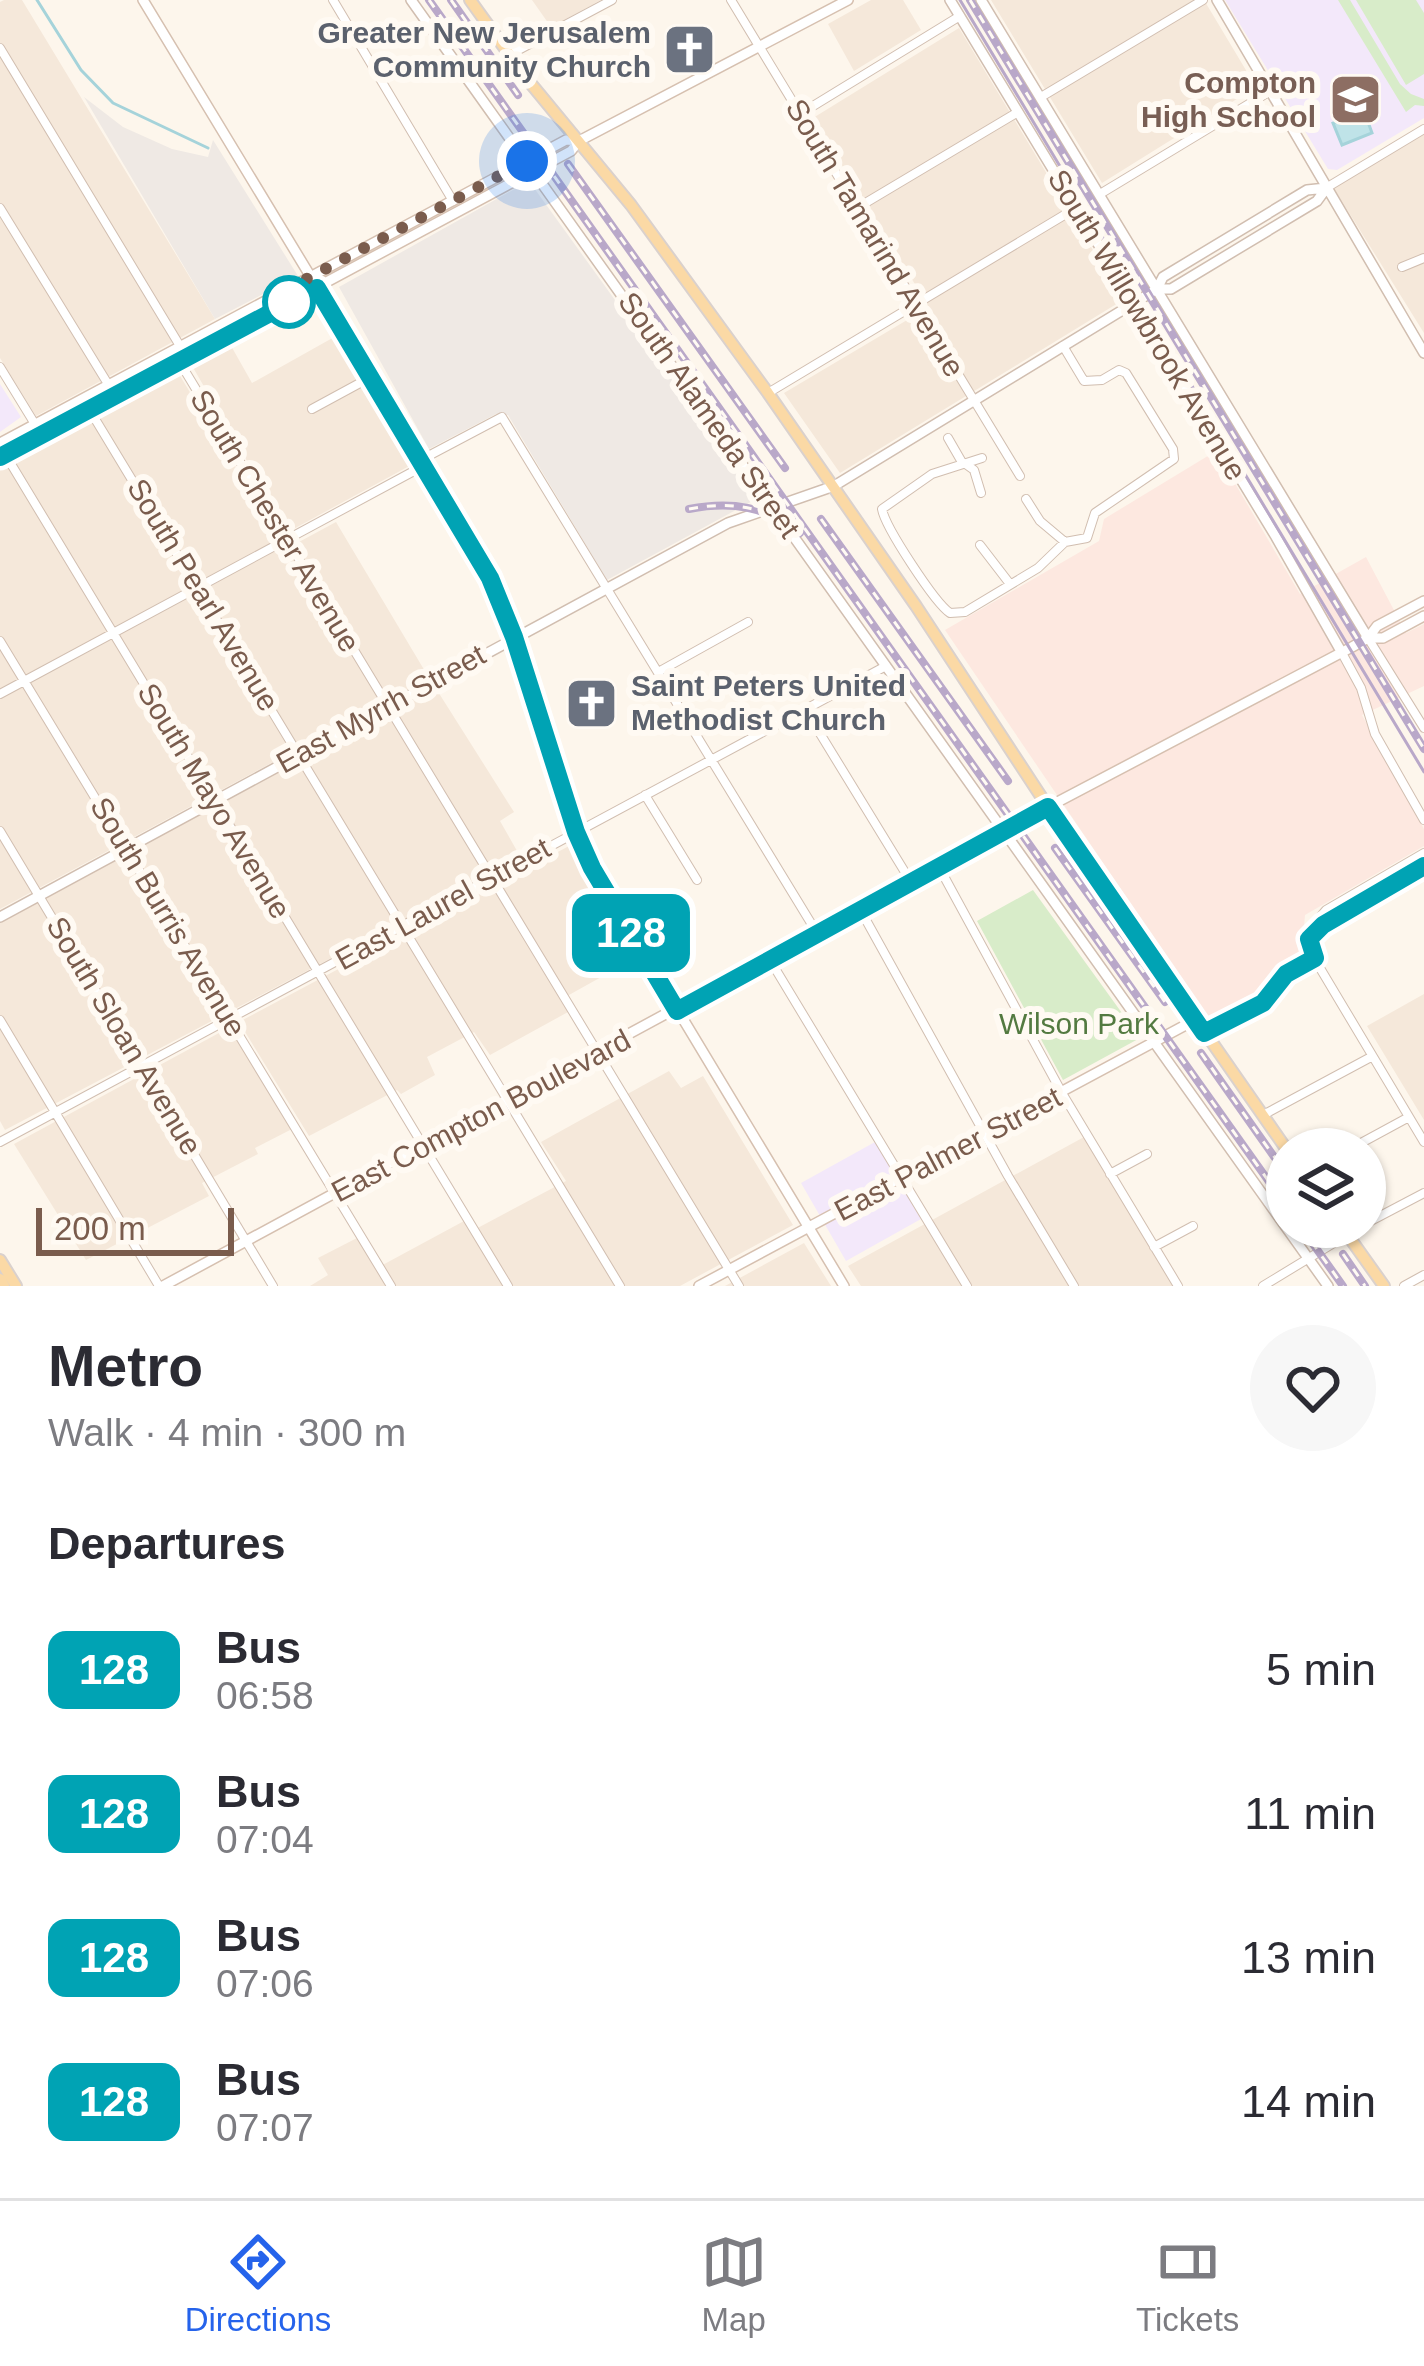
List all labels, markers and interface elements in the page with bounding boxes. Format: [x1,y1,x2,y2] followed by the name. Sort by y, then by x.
[317,16,651,83] place label: Greater New Jerusalem Community Church
[662,22,718,78] church icon: Greater New Jerusalem Community Church
[1141,66,1316,133] place label: Compton High School
[1327,72,1383,128] school or university icon: Compton High School
[780,93,971,382] street label: South Tamarind Avenue
[497,131,557,191] your location
[1042,164,1253,486] street label: South Willowbrook Avenue
[264,277,314,327] unlabelled marker
[612,286,807,544] street label: South Alameda Street
[184,384,367,658] street label: South Chester Avenue
[121,473,286,717] street label: South Pearl Avenue
[271,637,491,780] street label: East Myrrh Street
[631,669,906,736] place label: Saint Peters United Methodist Church
[564,675,620,731] church icon: Saint Peters United Methodist Church
[131,677,298,924] street label: South Mayo Avenue
[84,791,253,1042] street label: South Burris Avenue
[330,831,556,976] street label: East Laurel Street
[562,894,700,972] line badge: 128
[596,909,666,956] text: 128
[40,911,208,1161] street label: South Sloan Avenue
[999,1007,1160,1040] park label: Wilson Park
[326,1023,636,1208] street label: East Compton Boulevard
[829,1080,1067,1227] street label: East Palmer Street
[1266,1128,1386,1248] map controls
[1266,1128,1386,1248] button: layers
[36,1202,234,1255] scale bar
[54,1210,146,1247] text: 200 m
[1250,1325,1376,1451] button: heart
[48,1334,203,1398] text: Metro
[48,1411,406,1454] text: Walk · 4 min · 300 m
[48,1518,286,1569] text: Departures
[216,1622,301,1673] text: Bus
[1266,1644,1376,1695] text: 5 min
[79,1646,149,1693] text: 128
[216,1674,314,1717] text: 06:58
[216,1766,301,1817] text: Bus
[1244,1788,1376,1839] text: 11 min
[79,1790,149,1837] text: 128
[216,1818,314,1861] text: 07:04
[216,1910,301,1961] text: Bus
[1241,1932,1376,1983] text: 13 min
[79,1934,149,1981] text: 128
[216,1962,314,2005] text: 07:06
[216,2054,301,2105] text: Bus
[1241,2076,1376,2127] text: 14 min
[79,2078,149,2125] text: 128
[216,2106,314,2149] text: 07:07
[185,2229,331,2339] tab: Directions
[701,2229,767,2339] tab: Map
[1136,2229,1239,2339] tab: Tickets

